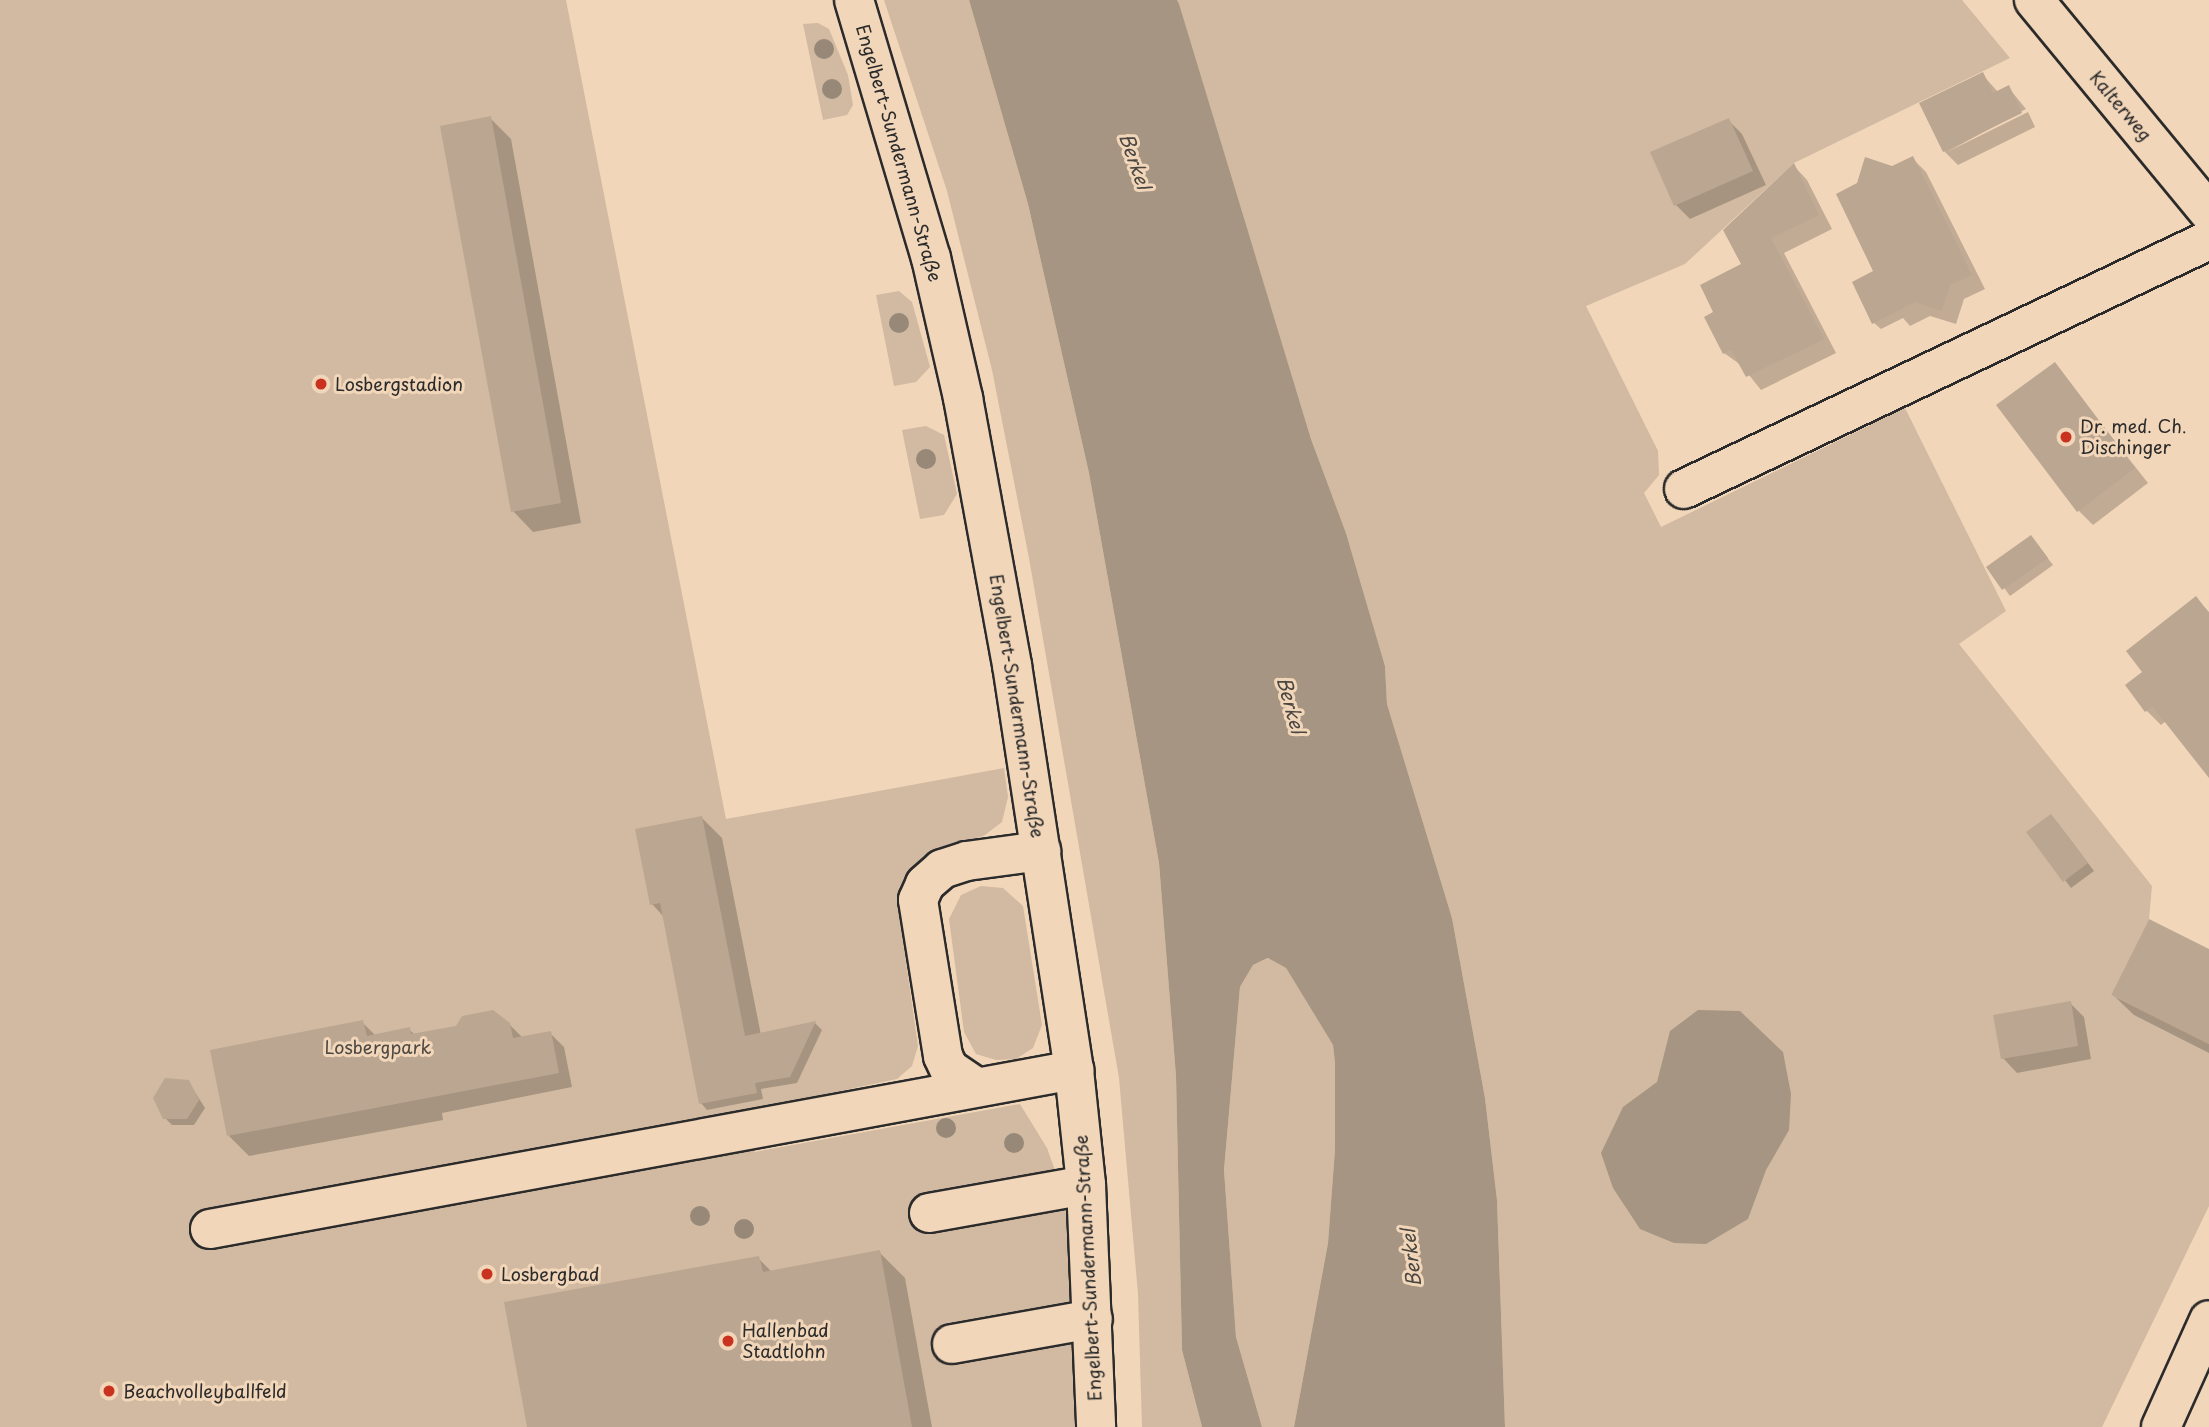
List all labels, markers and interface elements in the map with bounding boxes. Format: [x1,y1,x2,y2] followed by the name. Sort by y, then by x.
[852,22,946,284] street label: Engelbert-Sundermann-Straße
[2086,67,2156,145] street label: Kalterweg
[1115,130,1155,192] water label: Berkel
[335,373,463,395] place label: Losbergstadion
[313,376,329,392] marker: Losbergstadion
[2080,416,2188,458] place label: Dr. med. Ch. Dischinger
[2058,429,2074,445] marker: Dr. med. Ch. Dischinger
[985,573,1049,839] street label: Engelbert-Sundermann-Straße
[1273,674,1309,736] water label: Berkel
[325,1036,431,1058] park label: Losbergpark
[1070,1134,1106,1402] street label: Engelbert-Sundermann-Straße
[1397,1228,1425,1288] water label: Berkel
[501,1263,599,1285] place label: Losbergbad
[479,1266,495,1282] marker: Losbergbad
[742,1320,829,1362] place label: Hallenbad Stadtlohn
[720,1333,736,1349] marker: Hallenbad Stadtlohn
[123,1380,287,1402] place label: Beachvolleyballfeld
[101,1383,117,1399] marker: Beachvolleyballfeld

